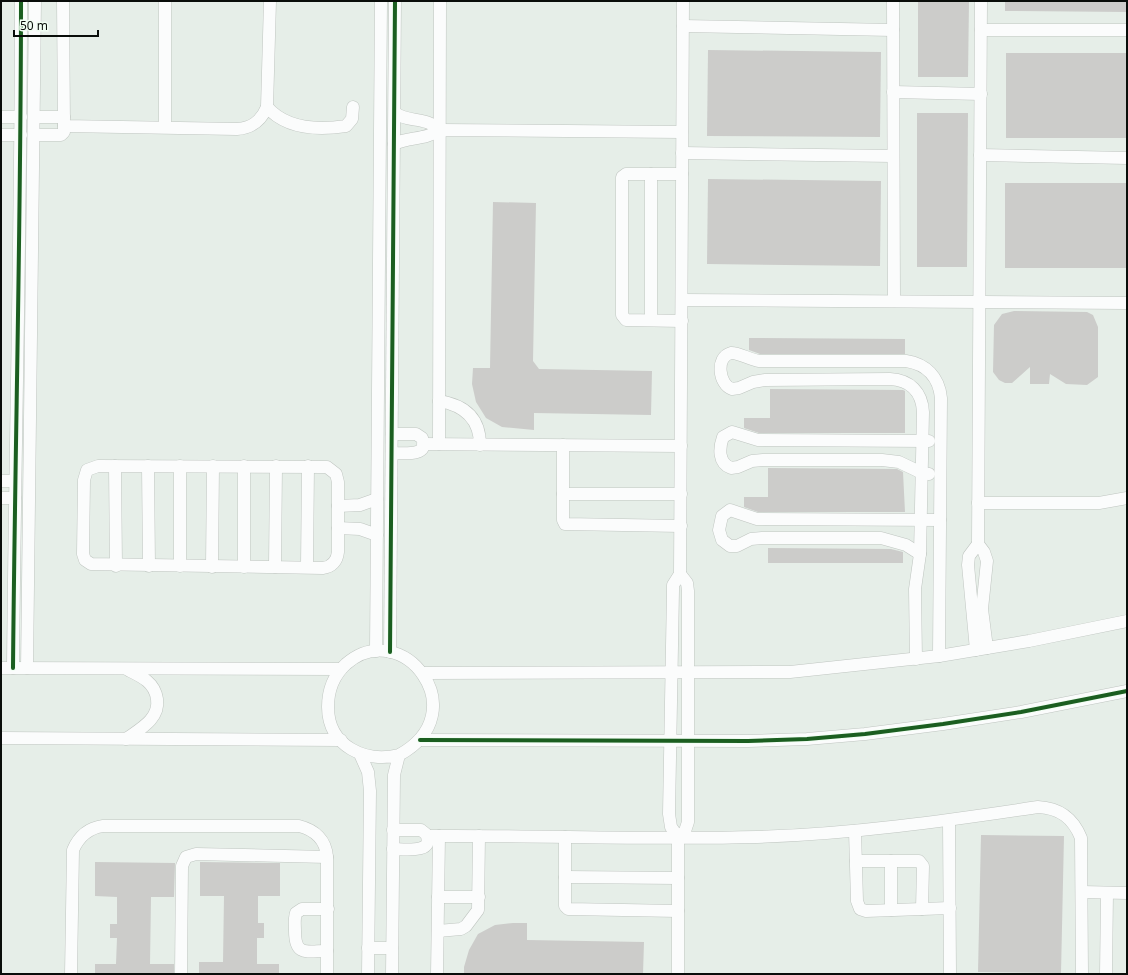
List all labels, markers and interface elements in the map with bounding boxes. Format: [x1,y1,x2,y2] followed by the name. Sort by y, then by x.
[14,12,98,38] scale bar
[20,17,48,34] text: 50 m

